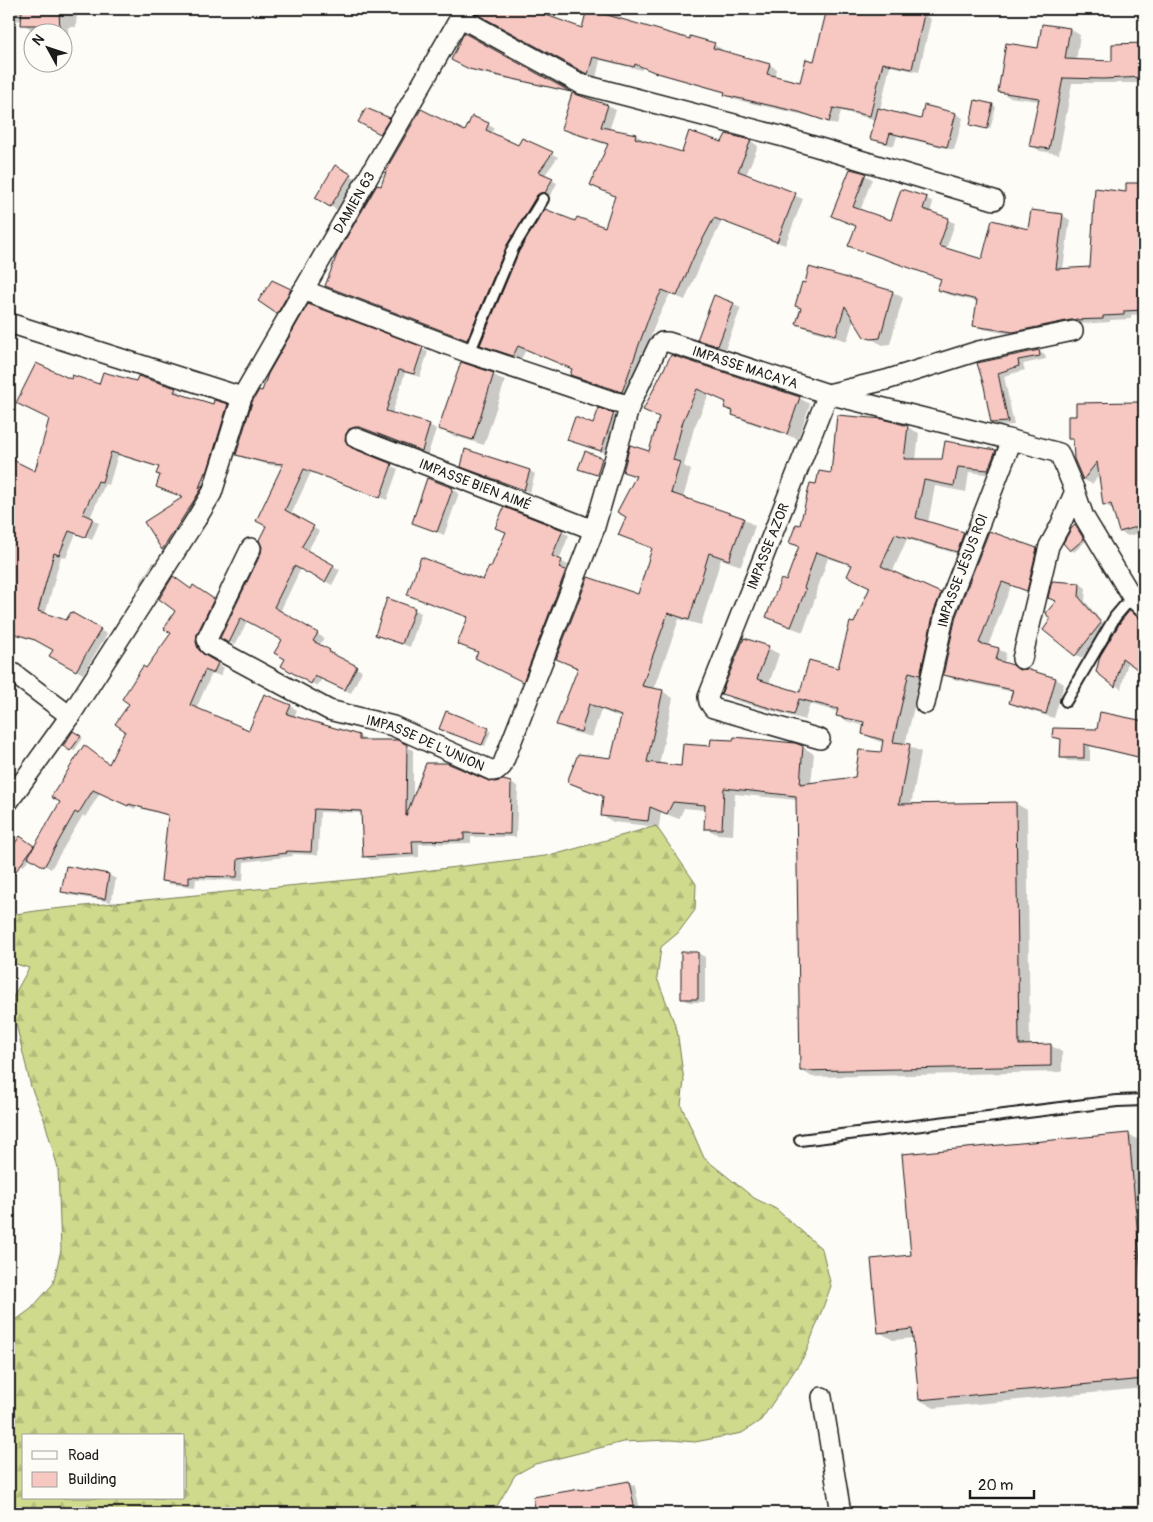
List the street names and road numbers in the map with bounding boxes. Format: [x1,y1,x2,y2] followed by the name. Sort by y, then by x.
[330,169,379,236] street label: DAMIEN 63
[690,342,800,393] street label: IMPASSE MACAYA
[417,455,534,514] street label: IMPASSE BIEN AIMÉ
[743,501,793,592] street label: IMPASSE AZOR
[934,511,992,629] street label: IMPASSE JÉSUS ROI
[364,712,487,775] street label: IMPASSE DE L'UNION

